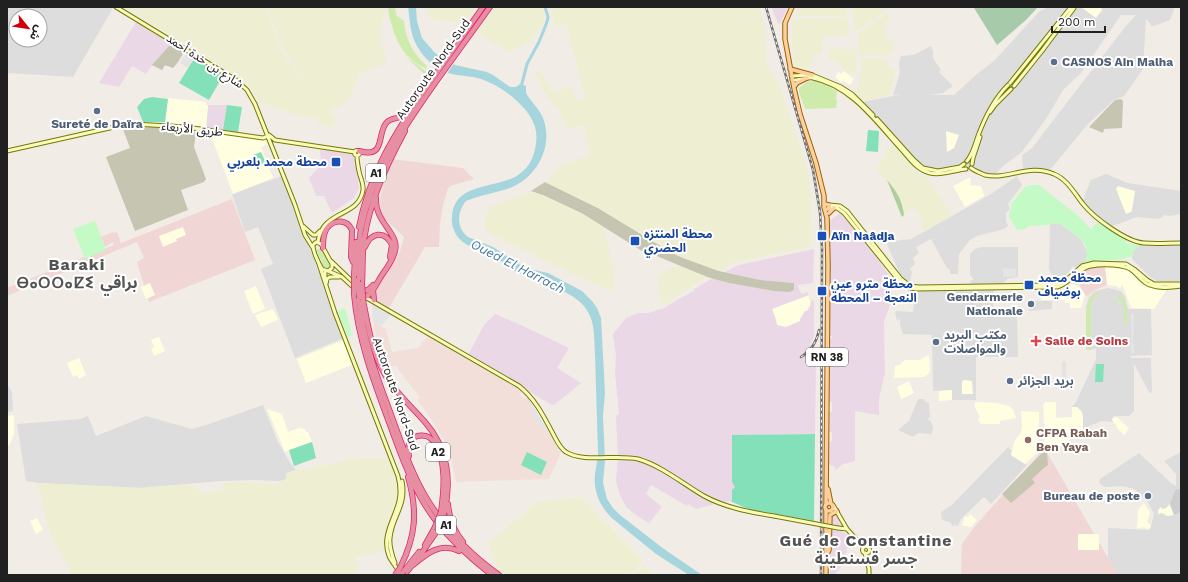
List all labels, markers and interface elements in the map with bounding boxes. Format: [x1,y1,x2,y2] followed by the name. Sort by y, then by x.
[8,8,48,48] north arrow
[1052,8,1105,34] scale bar
[1058,15,1095,29] text: 200 m
[393,16,473,122] street label: Autoroute Nord-Sud
[27,23,46,43] text: ش
[163,30,246,93] street label: شارع بن خدة أحمد
[1062,55,1173,69] place label: CASNOS Ain Malha
[1049,57,1059,67] marker: CASNOS Ain Malha
[92,106,102,116] marker: Sureté de Daïra
[51,117,143,131] place label: Sureté de Daïra
[160,119,223,140] street label: طريق الأربعاء
[227,155,327,172] place label: محطة محمد بلعربي
[330,156,342,168] marker: محطة محمد بلعربي
[366,164,386,182] road number: A1
[644,227,713,258] place label: محطة المنتزه الحضري
[831,229,894,243] place label: Aïn Naâdja
[816,230,828,242] marker: Aïn Naâdja
[629,235,641,247] marker: محطة المنتزه الحضري
[468,236,567,297] water label: Oued El Harrach
[17,255,137,296] district label: Baraki ⴱⴰⵔⵔⴰⵇⵉ براقي
[1038,271,1101,299] place label: محطّة محمد بوضياف
[831,277,917,305] place label: محطّة مترو عين النعجة – المحطة
[1023,279,1035,291] marker: محطّة محمد بوضياف
[816,285,828,297] marker: محطّة مترو عين النعجة – المحطة
[946,290,1023,318] place label: Gendarmerie Nationale
[1026,299,1036,309] marker: Gendarmerie Nationale
[944,328,1007,356] place label: مكتب البريد والمواصلات
[1045,334,1129,348] place label: Salle de Soins
[370,335,422,453] street label: Autoroute Nord-Sud
[1030,335,1042,347] marker: Salle de Soins
[931,337,941,347] marker: مكتب البريد والمواصلات
[806,348,848,366] road number: RN 38
[1017,374,1074,388] place label: بريد الجزائر
[1005,376,1015,386] marker: بريد الجزائر
[1036,426,1107,454] place label: CFPA Rabah Ben Yaya
[1023,435,1033,445] marker: CFPA Rabah Ben Yaya
[426,443,450,461] road number: A2
[1043,489,1140,503] place label: Bureau de poste
[1143,491,1153,501] marker: Bureau de poste
[436,516,456,534] road number: A1
[779,531,953,568] district label: Gué de Constantine جسر قسنطينة

